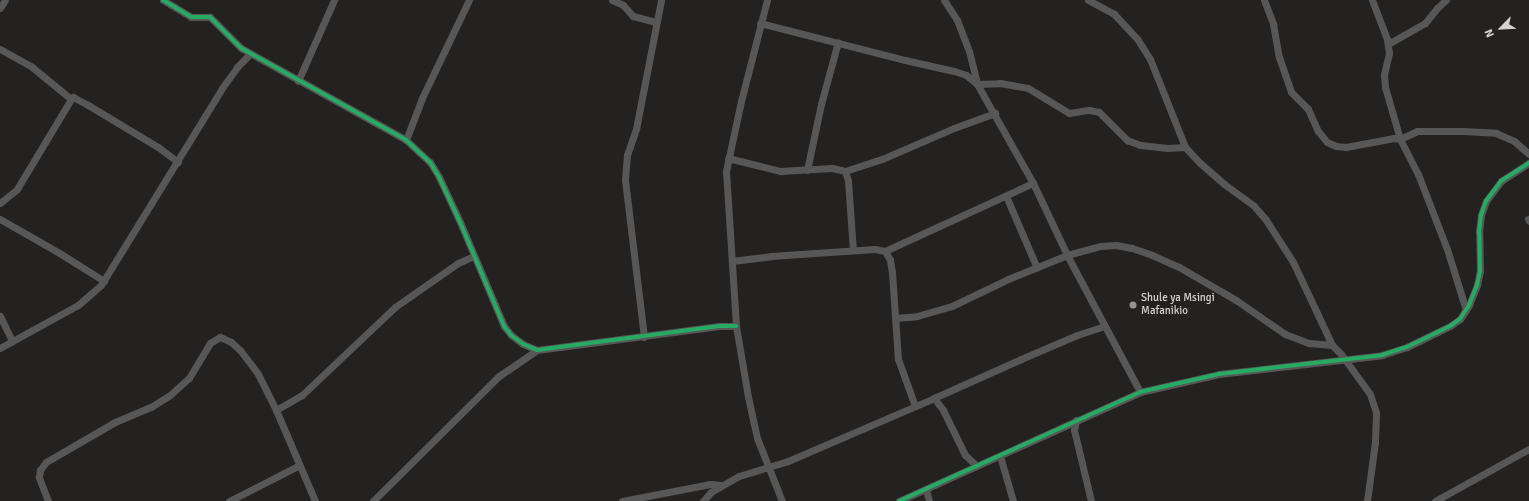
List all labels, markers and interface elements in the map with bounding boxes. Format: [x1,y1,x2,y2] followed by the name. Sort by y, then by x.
[1481,8,1521,48] north arrow
[1482,27,1497,39] text: N
[1141,292,1215,318] place label: Shule ya Msingi Mafanikio
[1128,300,1138,310] marker: Shule ya Msingi Mafanikio

